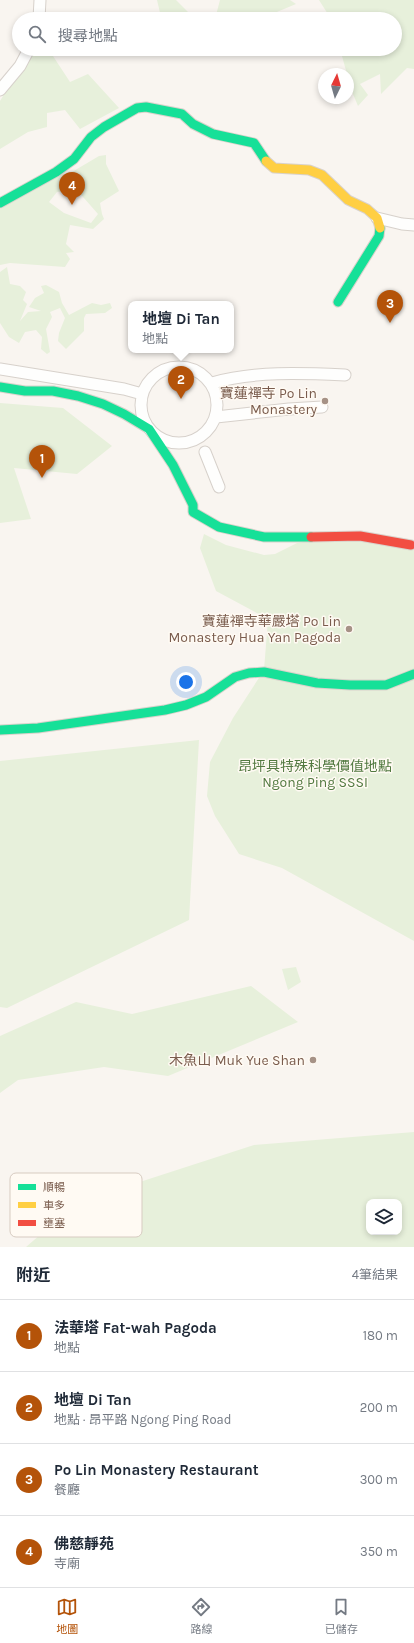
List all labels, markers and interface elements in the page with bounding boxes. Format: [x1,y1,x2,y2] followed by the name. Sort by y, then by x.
[12,12,402,56] search box
[26,23,48,45] icon: search
[58,27,118,45] text: 搜尋地點
[318,68,354,104] north arrow
[59,172,85,205] pin: 4
[377,290,403,323] pin: 3
[128,301,234,353] popup
[142,310,220,328] text: 地壇 Di Tan
[142,331,168,346] text: 地點
[168,366,194,399] pin: 2
[220,385,317,418] place label: 寶蓮禪寺 Po Lin Monastery
[320,396,330,406] marker: 寶蓮禪寺 Po Lin Monastery
[29,445,55,478] pin: 1
[168,613,341,646] place label: 寶蓮禪寺華嚴塔 Po Lin Monastery Hua Yan Pagoda
[344,624,354,634] marker: 寶蓮禪寺華嚴塔 Po Lin Monastery Hua Yan Pagoda
[176,672,196,692] your location
[238,758,392,791] park label: 昂坪具特殊科學價值地點 Ngong Ping SSSI
[169,1052,305,1069] place label: 木魚山 Muk Yue Shan
[308,1055,318,1065] marker: 木魚山 Muk Yue Shan
[10,1173,142,1237] legend
[43,1181,65,1194] text: 順暢
[43,1199,65,1212] text: 車多
[366,1199,402,1235] map controls
[366,1199,402,1235] button: layers
[43,1217,65,1230] text: 壅塞
[16,1265,50,1285] text: 附近
[352,1267,398,1282] text: 4筆結果
[54,1319,217,1337] text: 法華塔 Fat-wah Pagoda
[27,1328,31,1343] text: 1
[363,1328,398,1343] text: 180 m
[54,1340,80,1355] text: 地點
[54,1391,131,1409] text: 地壇 Di Tan
[25,1400,33,1415] text: 2
[360,1400,398,1415] text: 200 m
[54,1412,231,1427] text: 地點 · 昂平路 Ngong Ping Road
[54,1461,259,1479] text: Po Lin Monastery Restaurant
[25,1472,33,1487] text: 3
[360,1472,398,1487] text: 300 m
[54,1482,80,1497] text: 餐廳
[54,1535,114,1553] text: 佛慈靜苑
[25,1544,33,1559] text: 4
[360,1544,398,1559] text: 350 m
[54,1556,80,1571] text: 寺廟
[56,1596,78,1636] tab: 地圖
[190,1596,212,1636] tab: 路線
[325,1596,358,1636] tab: 已儲存

